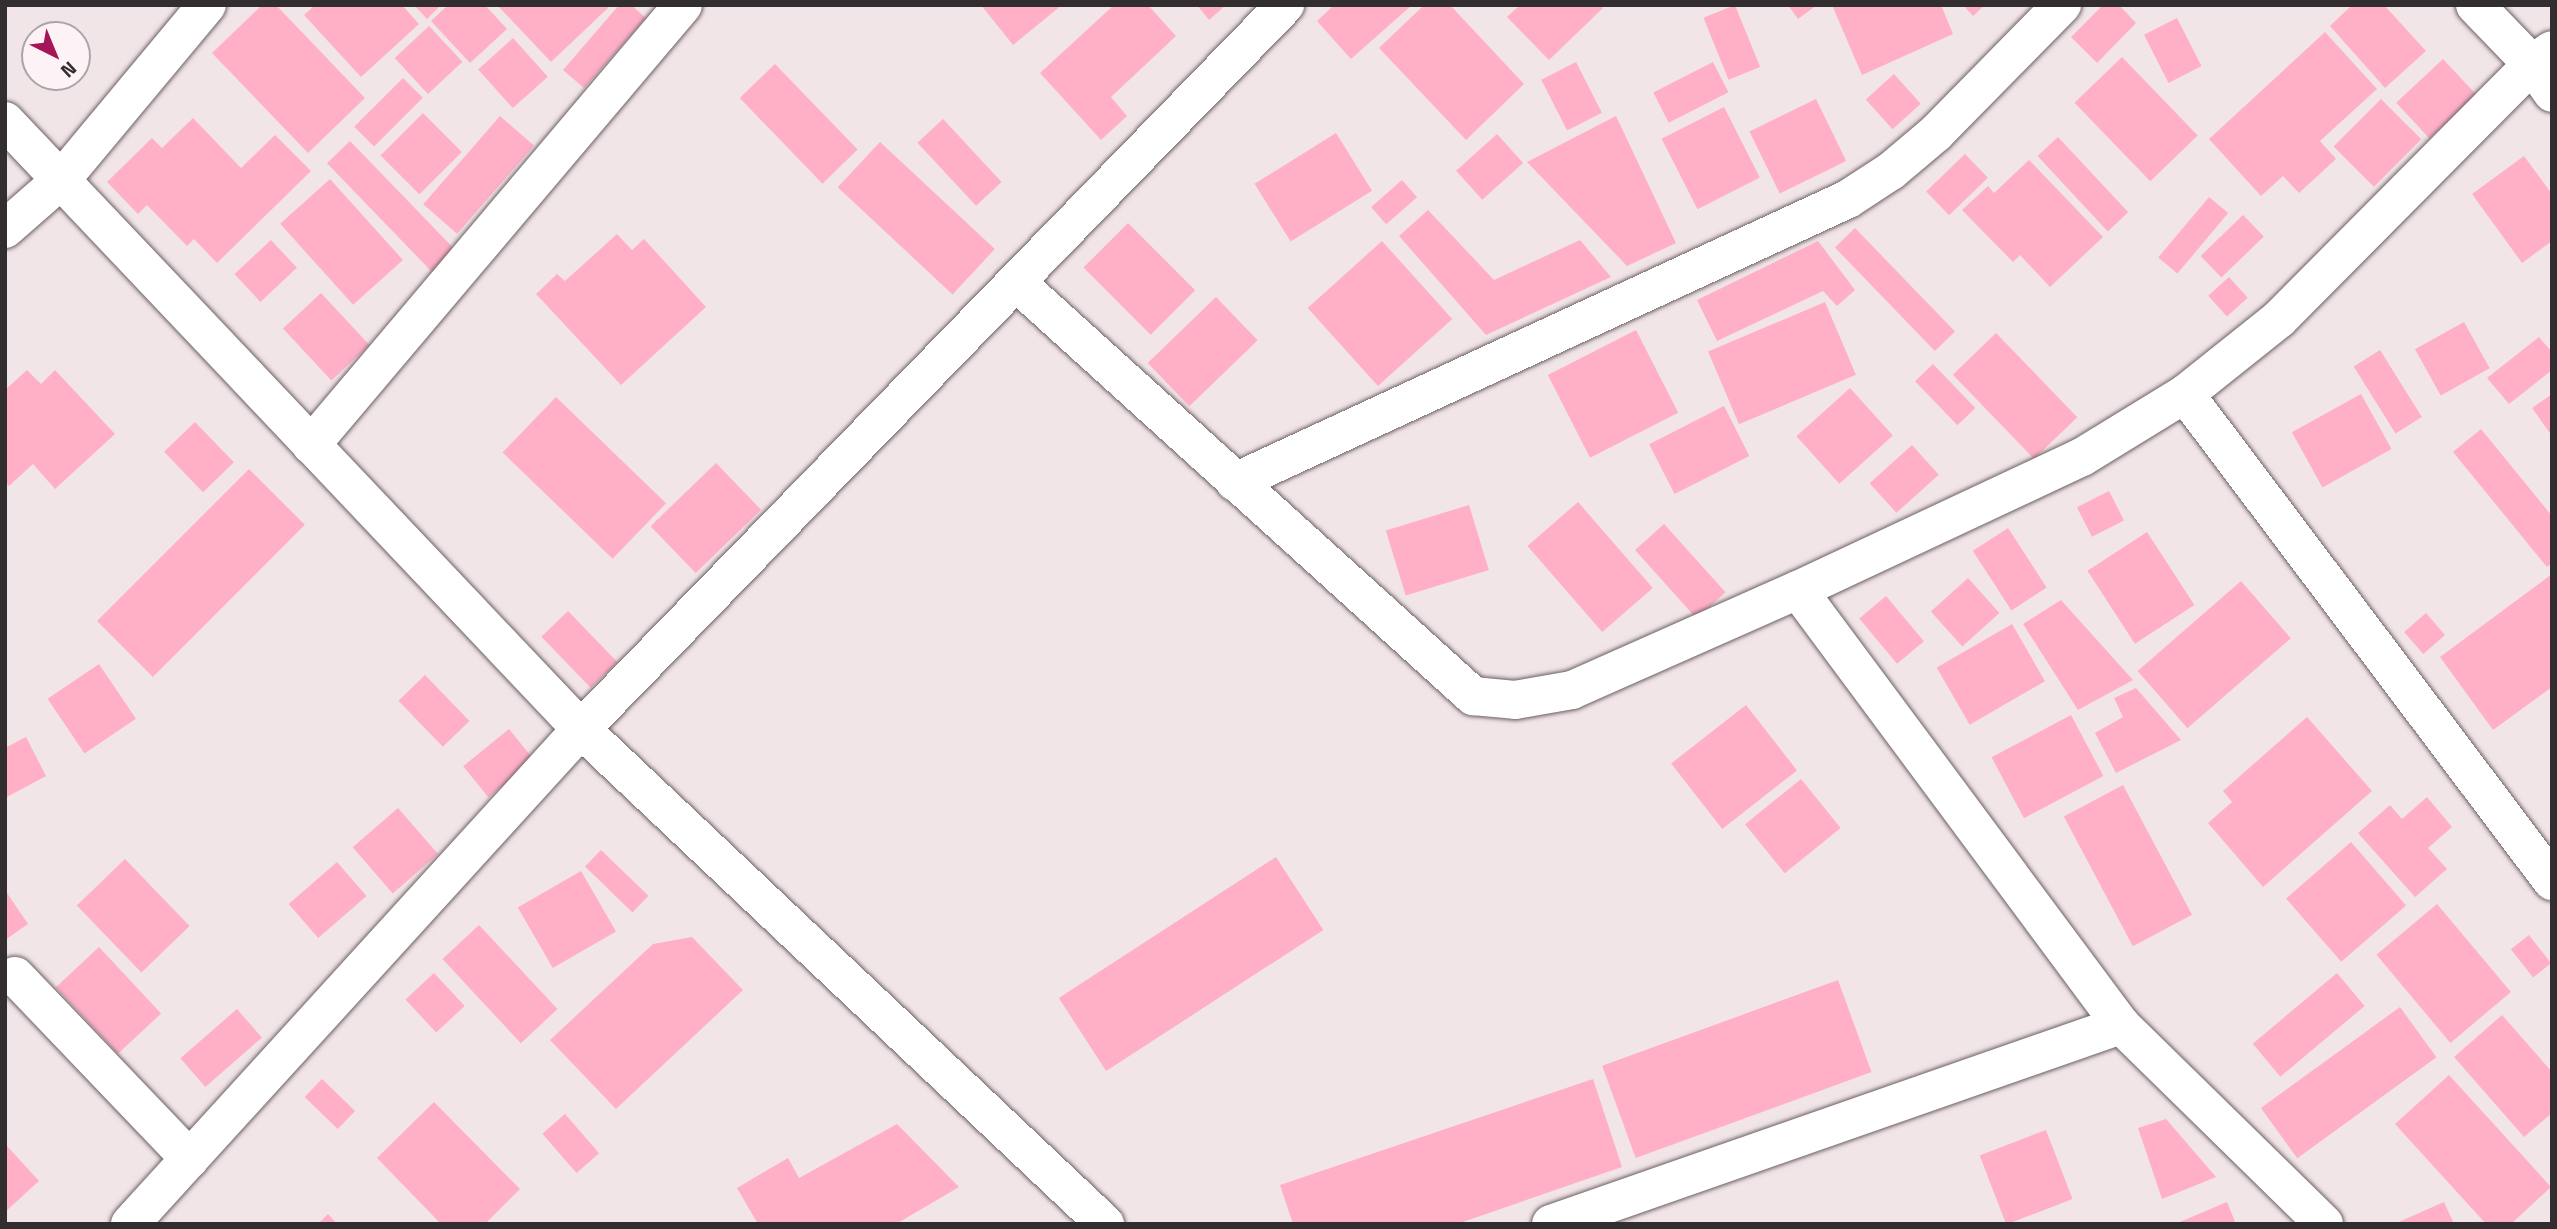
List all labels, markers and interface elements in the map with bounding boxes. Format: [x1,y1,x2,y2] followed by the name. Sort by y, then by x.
[21,21,91,91] north arrow
[55,55,84,85] text: N

